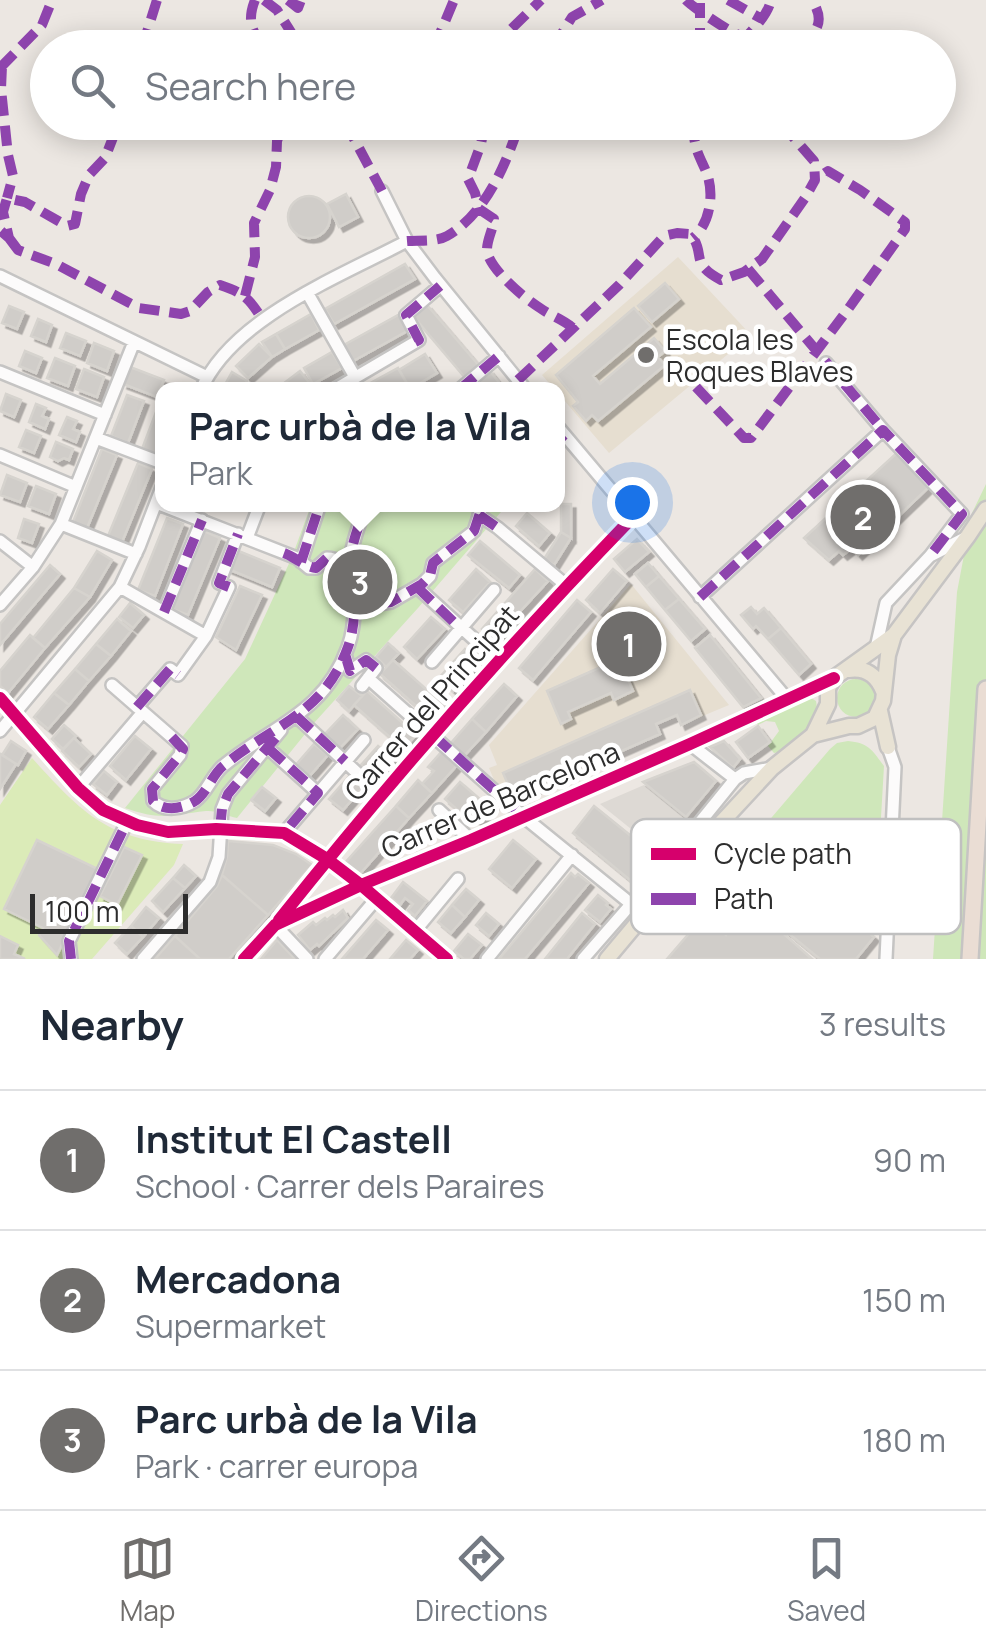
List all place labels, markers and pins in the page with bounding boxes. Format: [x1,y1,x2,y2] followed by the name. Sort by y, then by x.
[666,320,854,390] place label: Escola les Roques Blaves
[635,344,657,366] marker: Escola les Roques Blaves
[830,480,896,554] pin: 2
[328,544,392,620] pin: 3
[596,606,662,682] pin: 1

